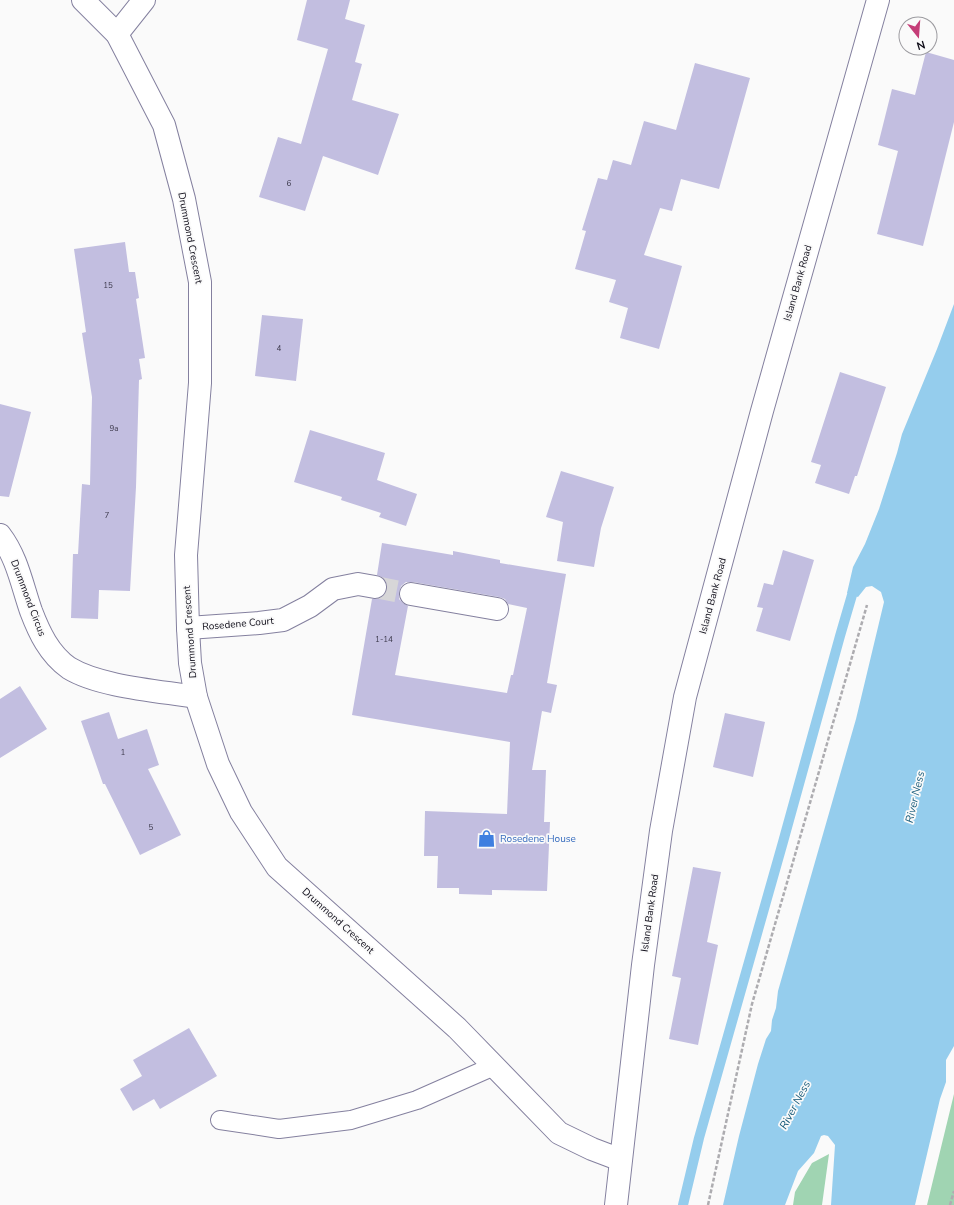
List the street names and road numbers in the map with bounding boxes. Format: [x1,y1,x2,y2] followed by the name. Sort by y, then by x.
[174,191,206,285] street label: Drummond Crescent
[780,243,816,323] street label: Island Bank Road
[696,556,730,636] street label: Island Bank Road
[7,558,49,638] street label: Drummond Circus
[180,585,200,679] street label: Drummond Crescent
[202,614,275,634] street label: Rosedene Court
[638,873,662,953] street label: Island Bank Road
[299,885,378,958] street label: Drummond Crescent

